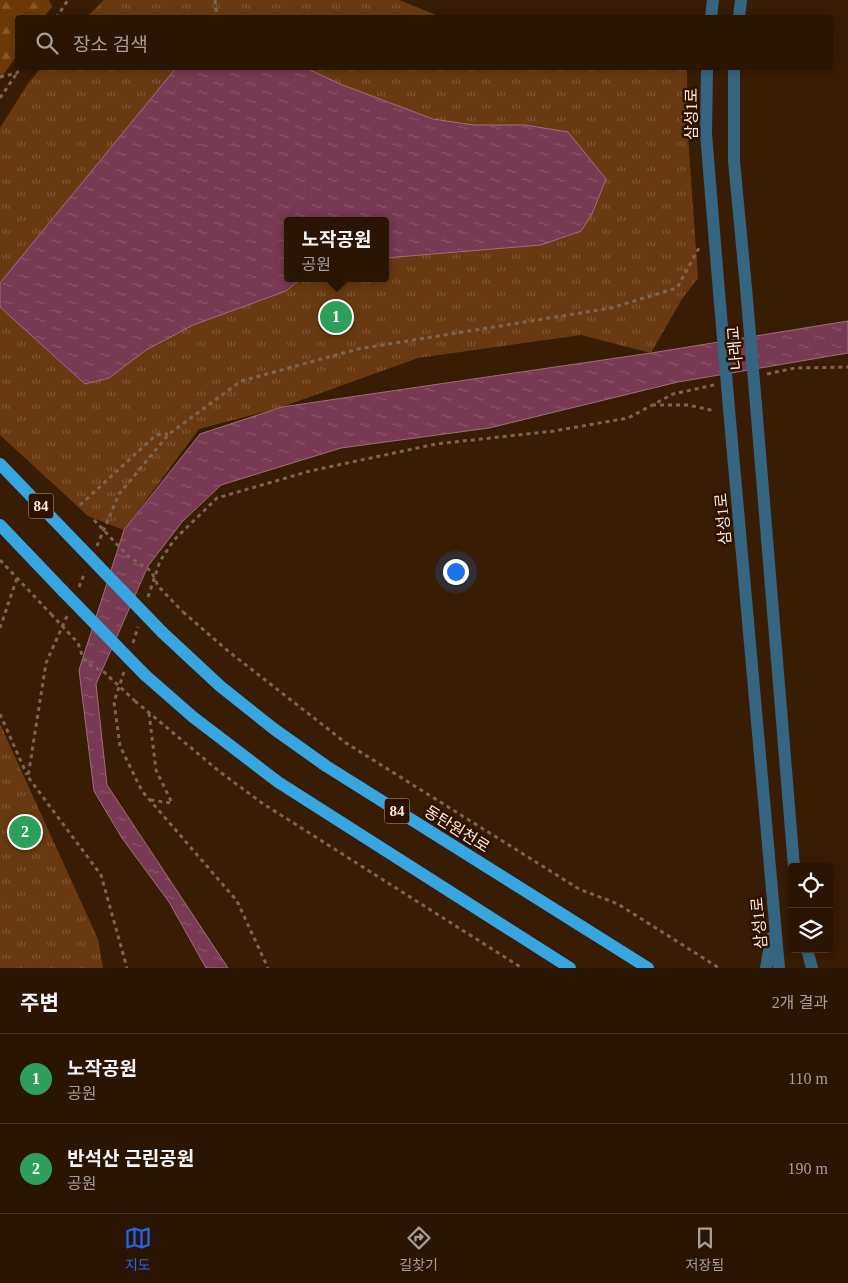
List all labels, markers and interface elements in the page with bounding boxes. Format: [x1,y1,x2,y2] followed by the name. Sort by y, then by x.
[15,15,833,70] search box
[33,29,61,57] icon: search
[73,34,148,55] text: 장소 검색
[683,88,700,140] street label: 삼성1로
[284,217,389,282] popup
[302,229,371,250] text: 노작공원
[302,256,331,273] text: 공원
[320,298,352,336] pin: 1
[725,325,745,371] street label: 나래교
[712,492,734,546] street label: 삼성1로
[28,494,54,518] road number: 84
[443,559,469,585] your location
[384,798,410,824] road number: 84
[421,802,493,856] street label: 동탄원천로
[9,813,41,851] pin: 2
[788,863,833,953] map controls
[788,863,833,908] button: locate
[748,896,770,950] street label: 삼성1로
[788,908,833,953] button: layers
[20,991,59,1015] text: 주변
[772,994,828,1011] text: 2개 결과
[67,1058,137,1079] text: 노작공원
[32,1070,40,1087] text: 1
[788,1070,828,1087] text: 110 m
[67,1085,96,1102] text: 공원
[67,1148,194,1169] text: 반석산 근린공원
[32,1160,40,1177] text: 2
[788,1160,828,1177] text: 190 m
[67,1175,96,1192] text: 공원
[124,1224,152,1274] tab: 지도
[399,1224,438,1274] tab: 길찾기
[686,1224,724,1274] tab: 저장됨

